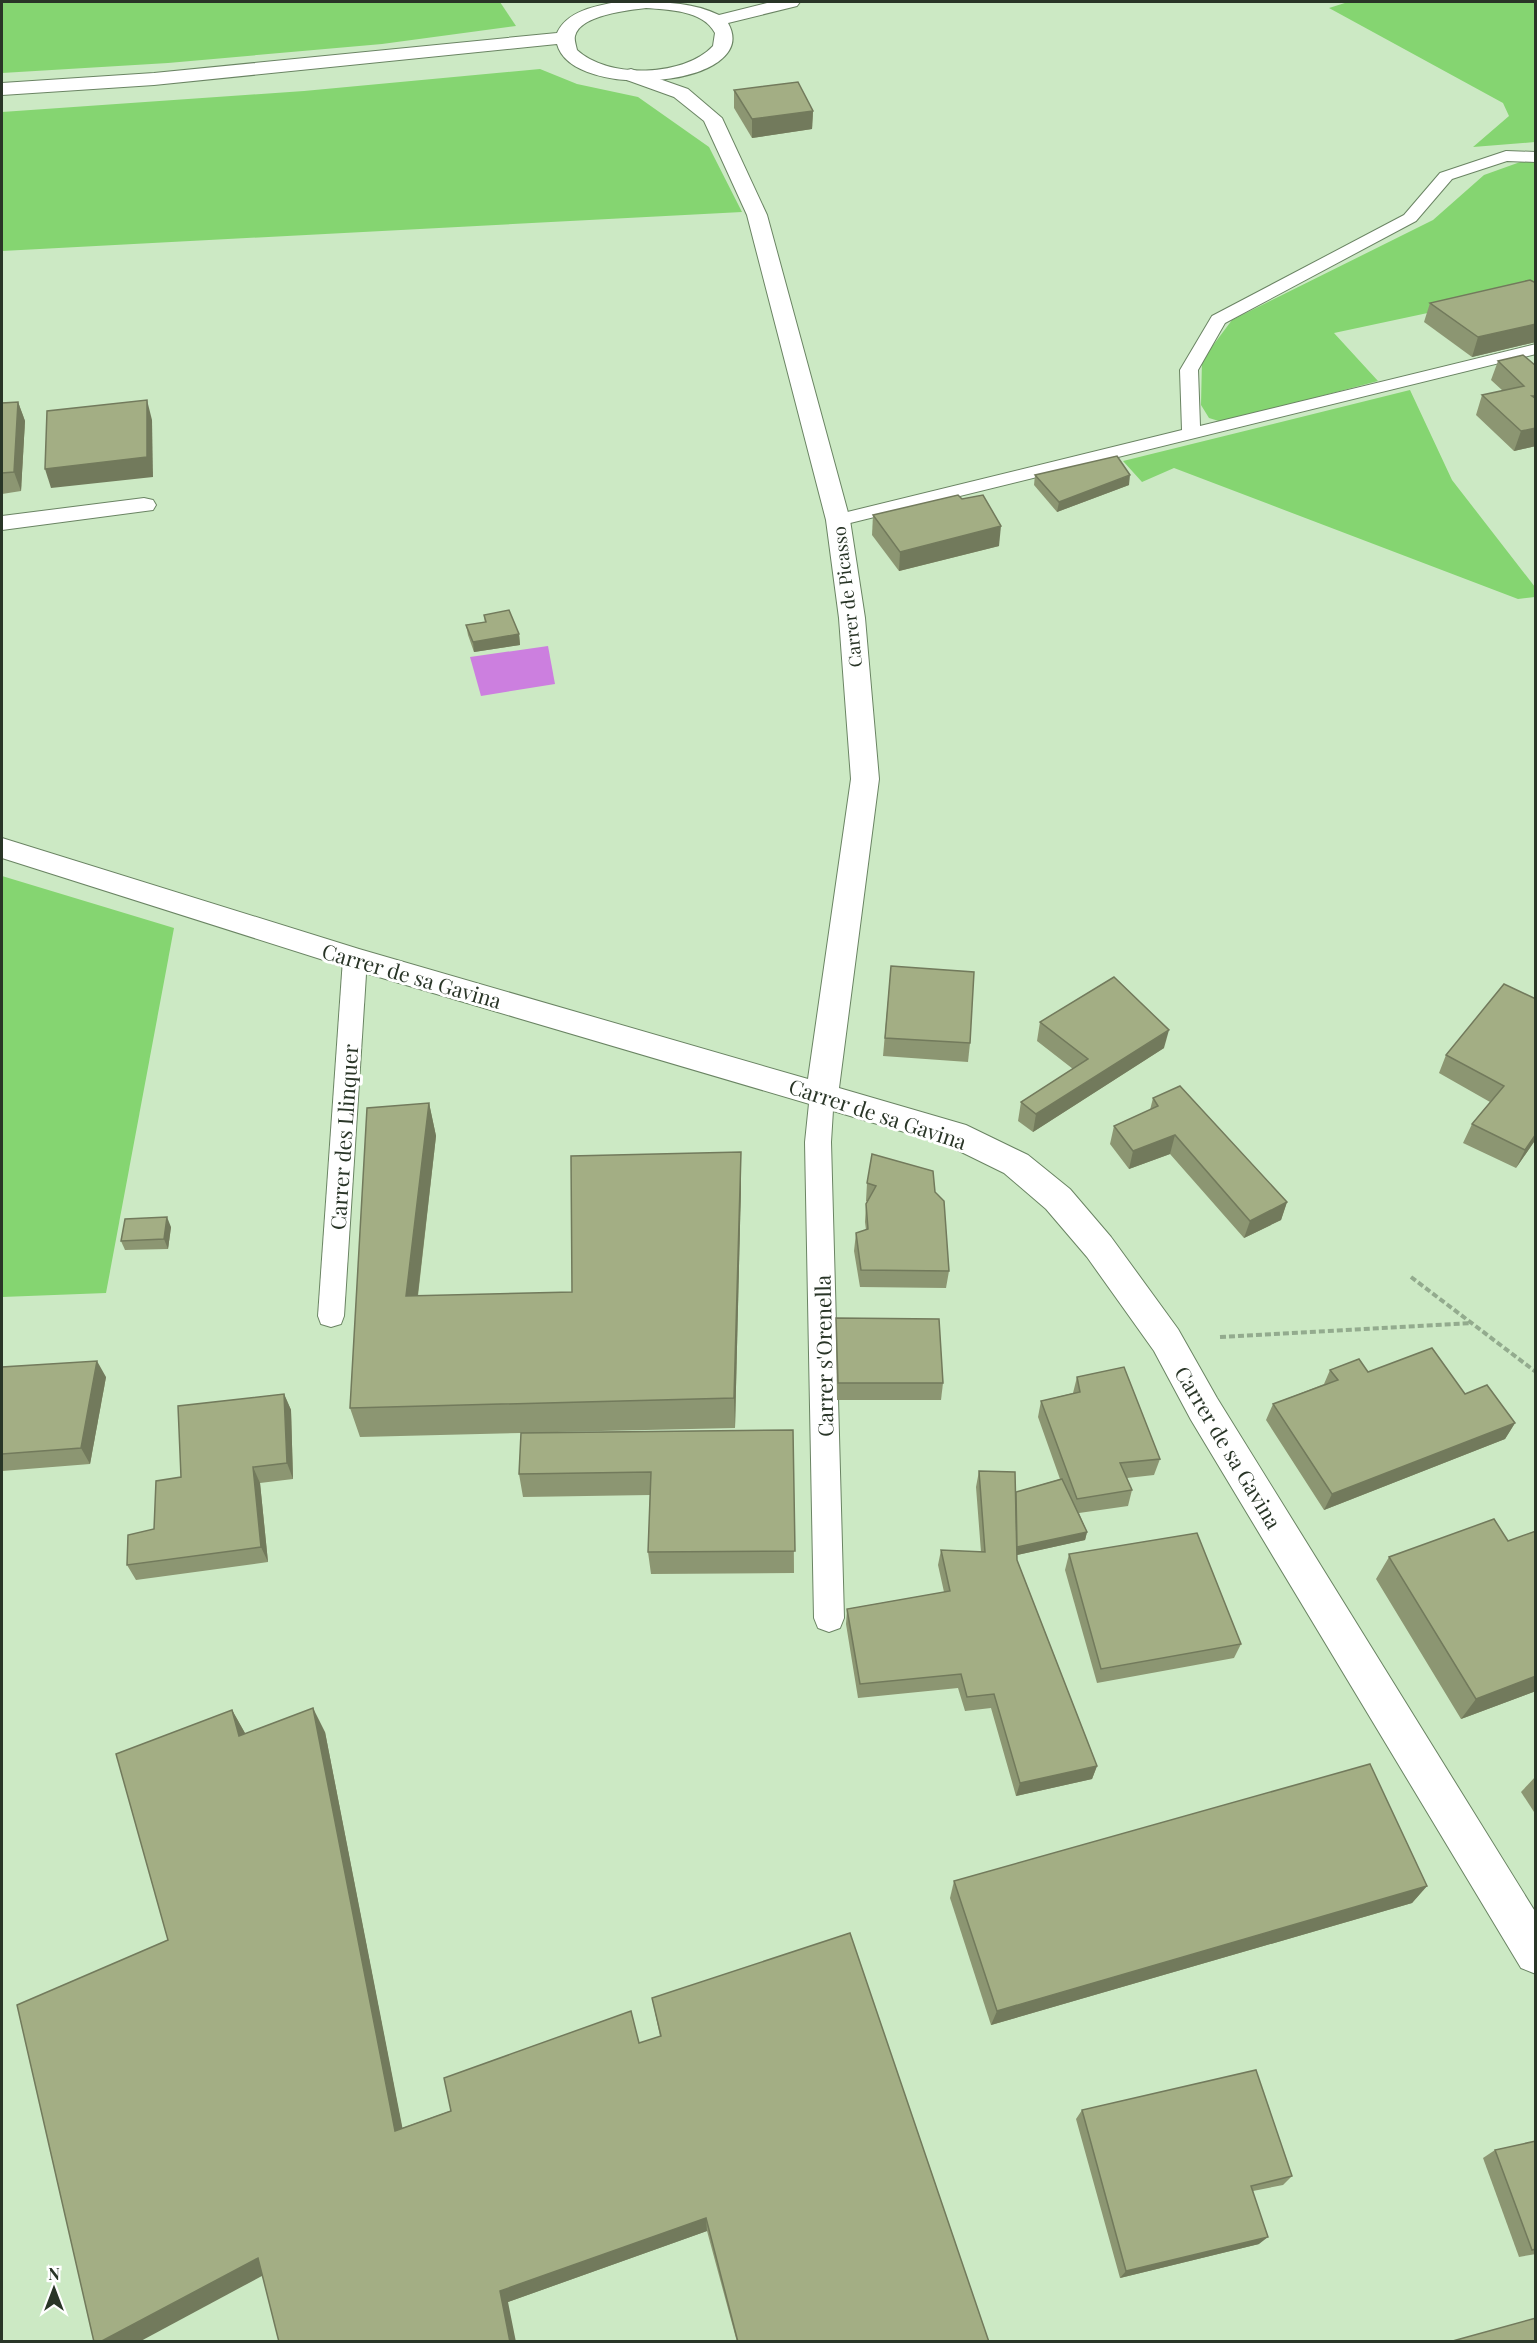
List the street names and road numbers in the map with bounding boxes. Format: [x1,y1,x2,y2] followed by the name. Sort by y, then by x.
[826,525,868,669] street label: Carrer de Picasso
[319,936,505,1014] street label: Carrer de sa Gavina
[323,1042,364,1231] street label: Carrer des Llinquer
[786,1071,971,1155] street label: Carrer de sa Gavina
[808,1274,838,1437] street label: Carrer s'Orenella
[1169,1360,1289,1534] street label: Carrer de sa Gavina

